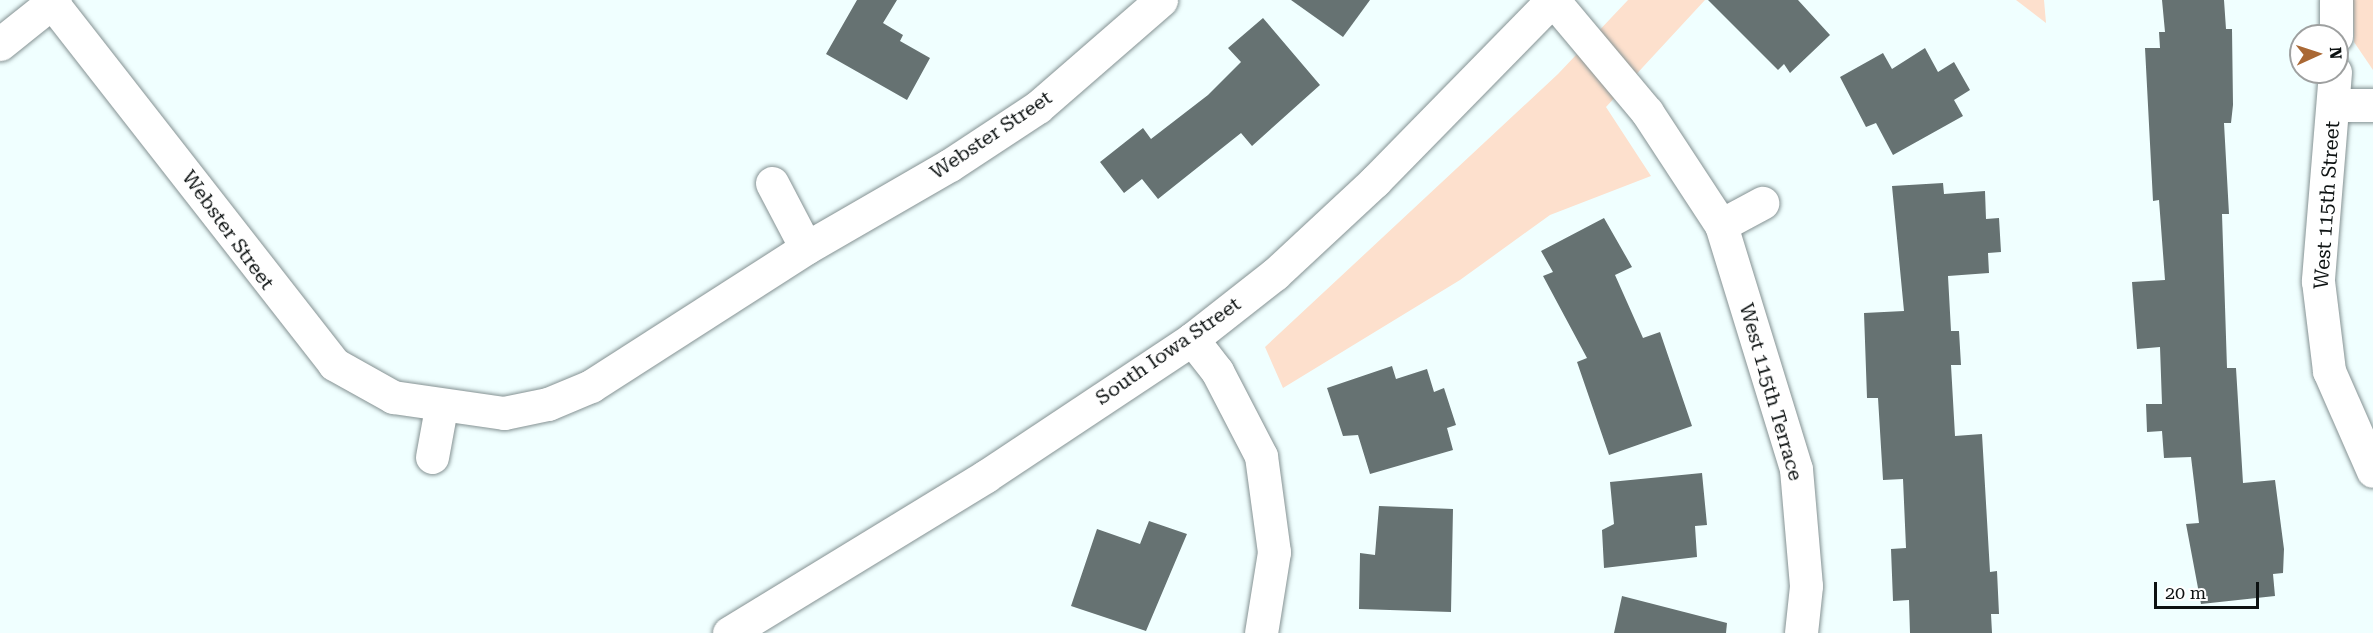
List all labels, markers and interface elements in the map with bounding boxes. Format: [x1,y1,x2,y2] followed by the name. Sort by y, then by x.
[2289,24,2349,84] north arrow
[2326,46,2345,60] text: N
[926,85,1056,185] street label: Webster Street
[2309,120,2345,290] street label: West 115th Street
[177,166,279,294] street label: Webster Street
[1091,292,1245,410] street label: South Iowa Street
[1734,300,1808,484] street label: West 115th Terrace
[2157,570,2262,608] scale bar
[2165,582,2206,603] text: 20 m

